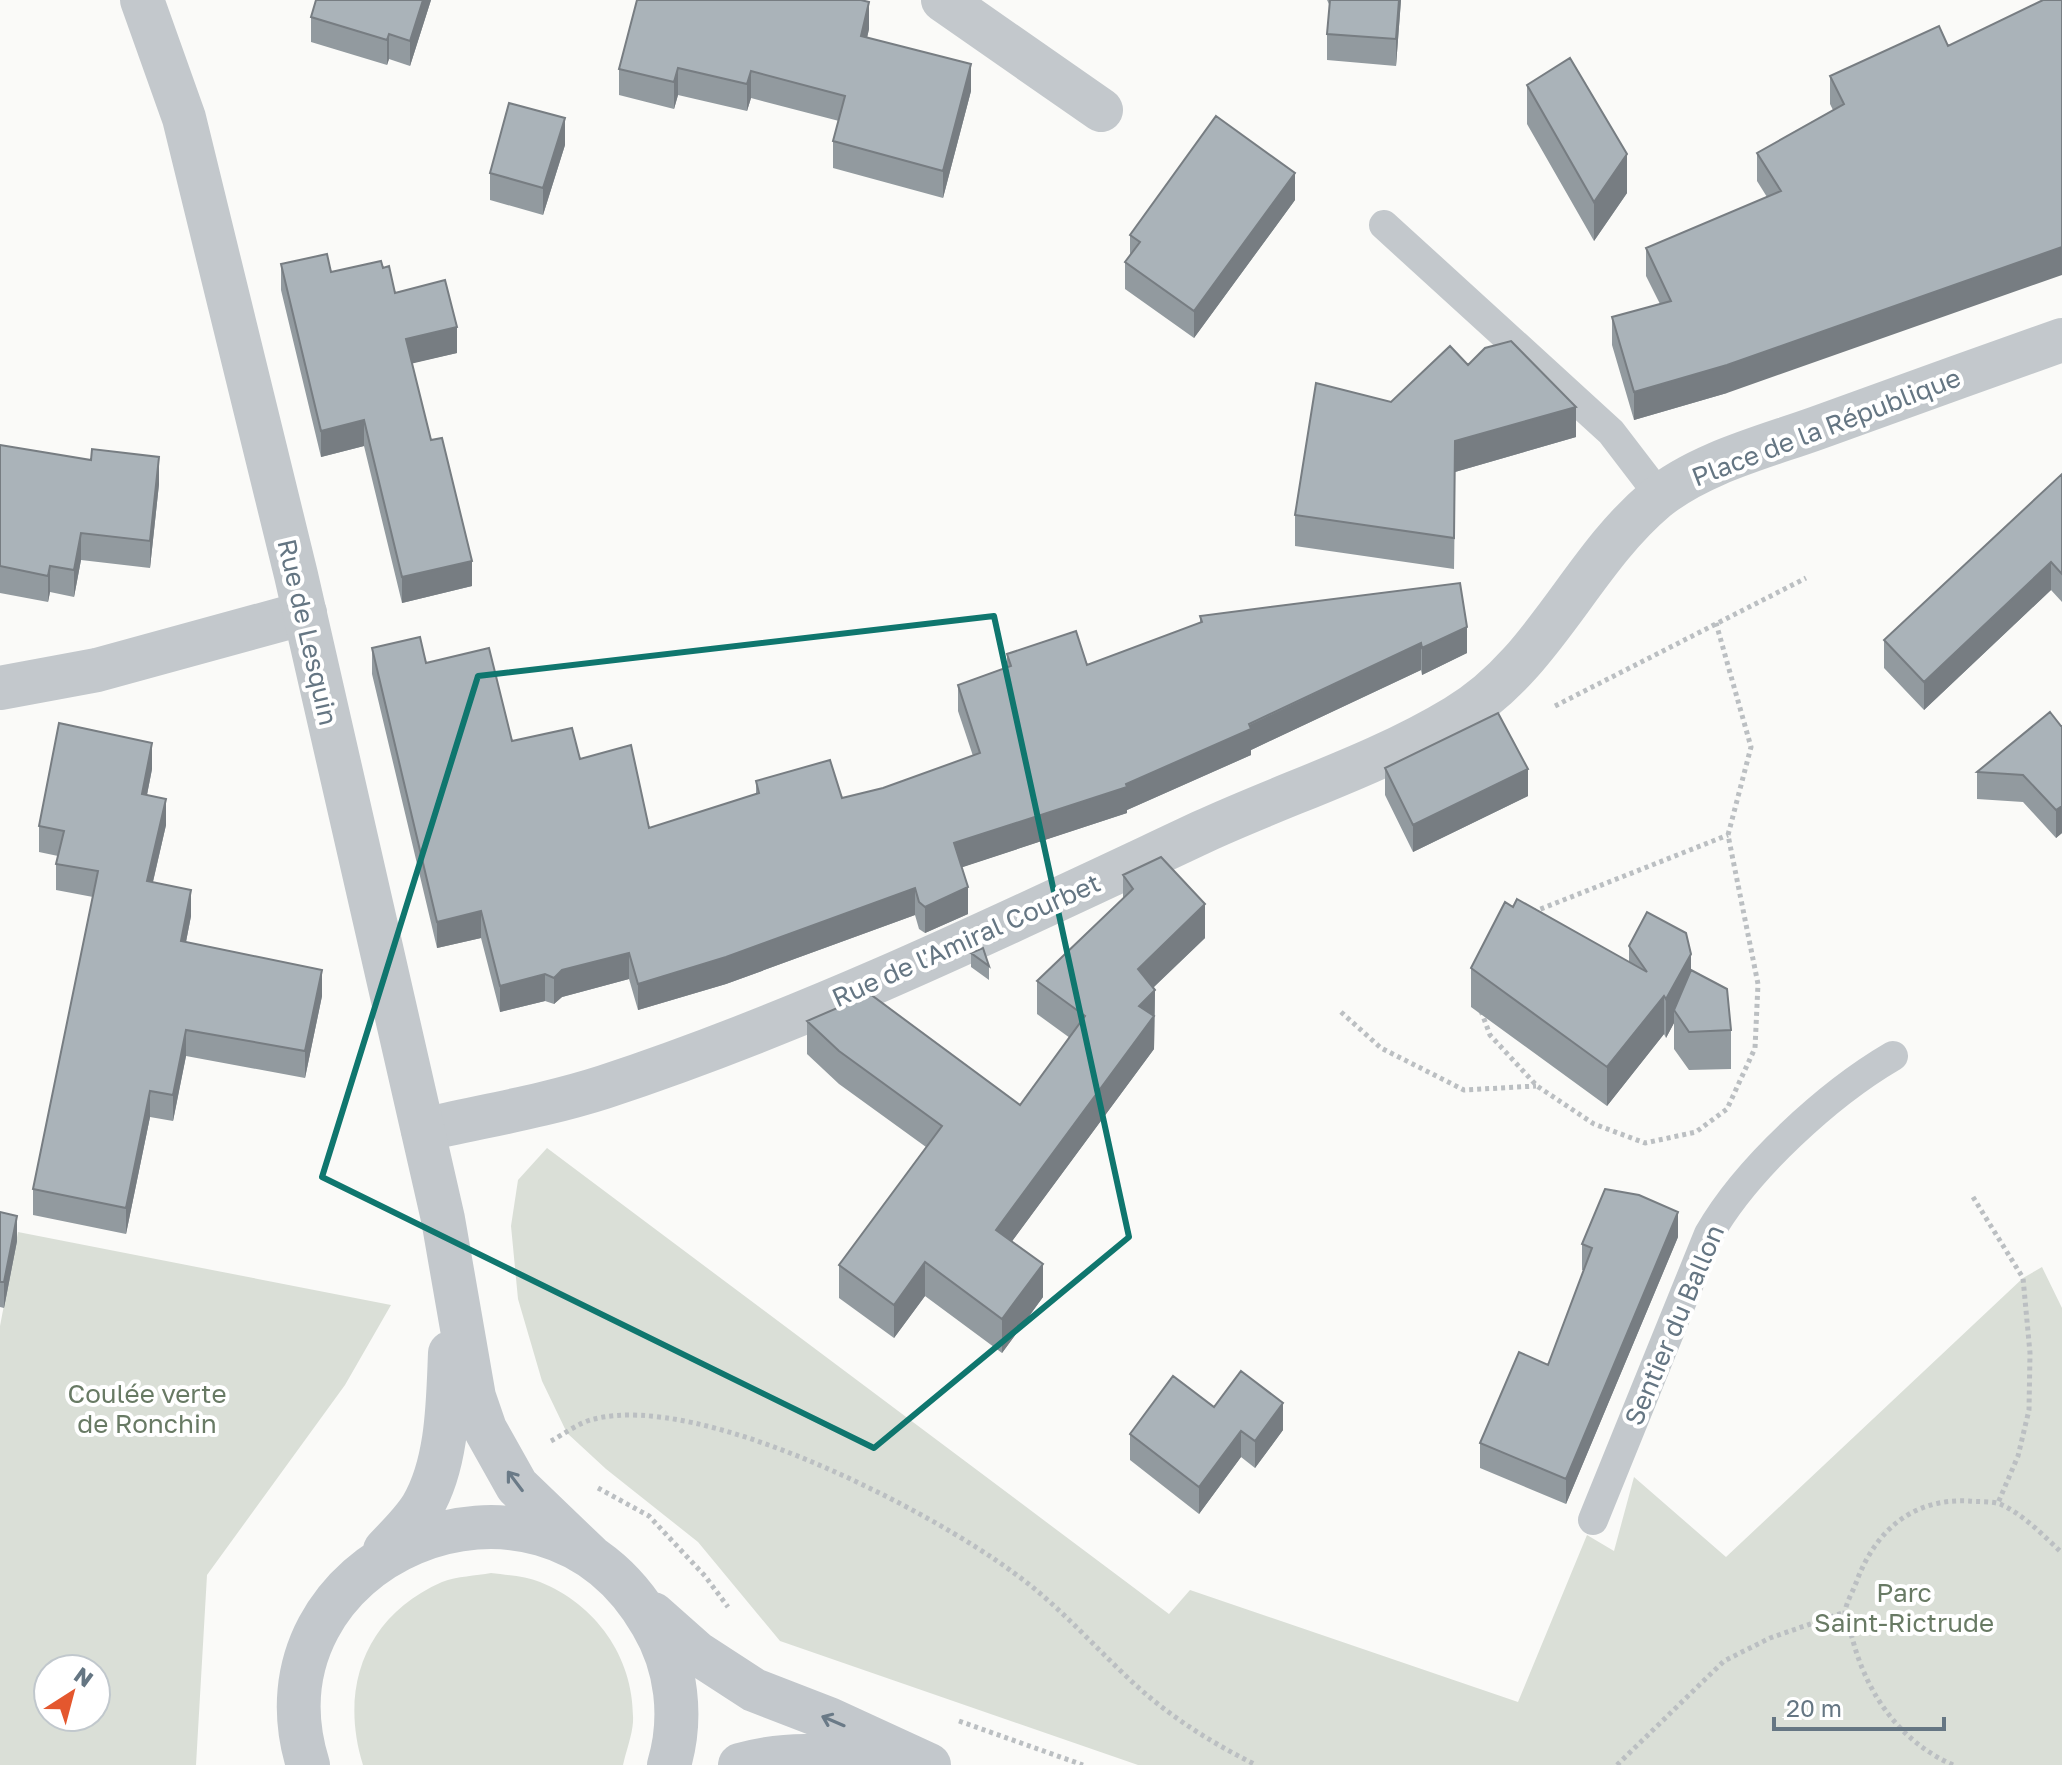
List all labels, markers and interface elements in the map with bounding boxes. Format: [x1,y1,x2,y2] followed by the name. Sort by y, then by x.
[1687,361,1965,493] street label: Place de la République
[272,536,344,728] street label: Rue de Lesquin
[827,867,1105,1013] street label: Rue de l'Amiral Courbet
[1618,1220,1730,1430] street label: Sentier du Ballon
[68,1378,227,1439] park label: Coulée verte de Ronchin
[507,1471,523,1493] one-way arrow
[1814,1577,1994,1638] park label: Parc Saint-Rictrude
[32,1653,112,1733] north arrow
[69,1661,99,1692] text: N
[1774,1681,1944,1731] scale bar
[1786,1693,1842,1722] text: 20 m
[821,1712,846,1727] one-way arrow

